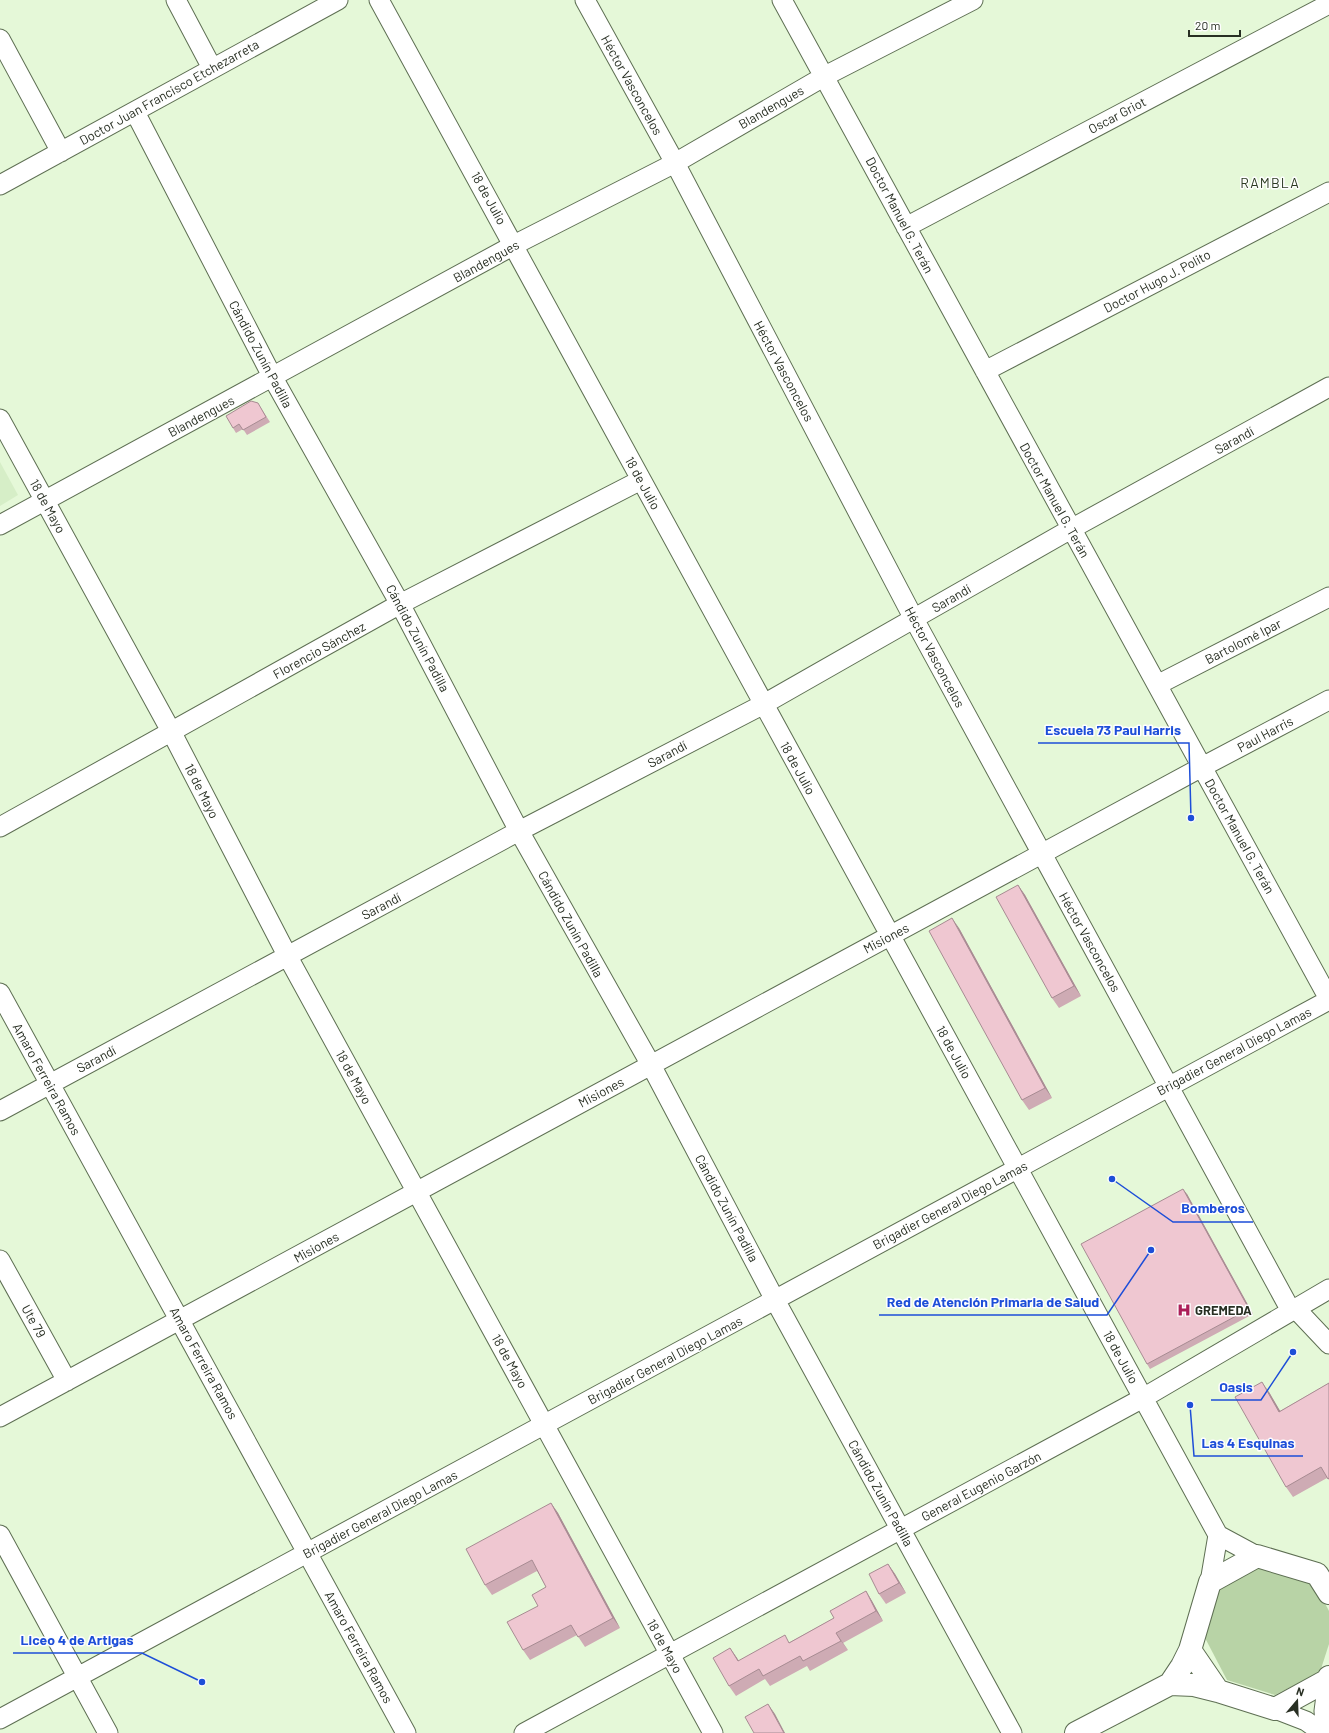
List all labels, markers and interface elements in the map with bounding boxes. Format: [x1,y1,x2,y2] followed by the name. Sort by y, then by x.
[1189,12,1240,38] scale bar
[1195,18,1221,32] text: 20 m
[598,32,666,138] street label: Héctor Vasconcelos
[76,36,262,148] street label: Doctor Juan Francisco Etchezarreta
[736,82,806,132] street label: Blandengues
[1086,93,1148,137] street label: Oscar Griot
[863,154,937,276] street label: Doctor Manuel G. Terán
[468,169,510,227] street label: 18 de Julio
[1240,174,1300,191] district label: RAMBLA
[450,236,522,286] street label: Blandengues
[1101,246,1213,316] street label: Doctor Hugo J. Polito
[226,298,296,410] street label: Cándido Zunín Padilla
[751,318,817,424] street label: Héctor Vasconcelos
[165,392,237,440] street label: Blandengues
[1212,423,1257,457] street label: Sarandí
[1017,440,1093,560] street label: Doctor Manuel G. Terán
[622,454,664,512] street label: 18 de Julio
[27,476,69,536] street label: 18 de Mayo
[929,580,974,616] street label: Sarandí
[383,582,453,694] street label: Cándido Zunín Padilla
[902,604,968,710] street label: Héctor Vasconcelos
[1202,615,1284,667] street label: Bartolomé Ipar
[270,618,368,682] street label: Florencio Sánchez
[1234,713,1296,755] street label: Paul Harris
[1038,717,1189,743] callout: Escuela 73 Paul Harris
[1045,721,1181,738] text: Escuela 73 Paul Harris
[645,737,690,771] street label: Sarandí
[777,739,819,797] street label: 18 de Julio
[181,761,223,821] street label: 18 de Mayo
[1202,776,1278,896] street label: Doctor Manuel G. Terán
[535,868,607,980] street label: Cándido Zunín Padilla
[359,889,404,923] street label: Sarandí
[1056,889,1124,995] street label: Héctor Vasconcelos
[861,919,911,957] street label: Misiones
[1154,1003,1314,1099] street label: Brigadier General Diego Lamas
[10,1020,84,1138] street label: Amaro Ferreira Ramos
[933,1023,975,1081] street label: 18 de Julio
[74,1042,119,1076] street label: Sarandí
[333,1047,375,1107] street label: 18 de Mayo
[576,1073,626,1111] street label: Misiones
[692,1152,762,1264] street label: Cándido Zunín Padilla
[870,1157,1030,1253] street label: Brigadier General Diego Lamas
[1173,1196,1253,1222] callout: Bomberos
[1181,1199,1245,1216] text: Bomberos
[291,1228,341,1266] street label: Misiones
[879,1289,1107,1315] callout: Red de Atención Primaria de Salud
[887,1293,1099,1310] text: Red de Atención Primaria de Salud
[18,1302,50,1340] street label: Ute 79
[1176,1302,1192,1318] hospital icon: GREMEDA
[1195,1302,1252,1318] place label: GREMEDA
[167,1304,241,1422] street label: Amaro Ferreira Ramos
[585,1312,745,1408] street label: Brigadier General Diego Lamas
[1100,1328,1142,1386] street label: 18 de Julio
[489,1331,531,1391] street label: 18 de Mayo
[1211,1374,1261,1400] callout: Oasis
[1219,1378,1253,1395] text: Oasis
[1194,1430,1303,1456] callout: Las 4 Esquinas
[1202,1434,1294,1451] text: Las 4 Esquinas
[845,1437,917,1549] street label: Cándido Zunín Padilla
[918,1448,1044,1524] street label: General Eugenio Garzón
[300,1466,460,1562] street label: Brigadier General Diego Lamas
[322,1588,396,1706] street label: Amaro Ferreira Ramos
[644,1616,686,1676] street label: 18 de Mayo
[13,1627,142,1653] callout: Liceo 4 de Artigas
[21,1631,133,1648] text: Liceo 4 de Artigas
[1277,1681,1317,1721] north arrow
[1295,1684,1306,1698] text: N

